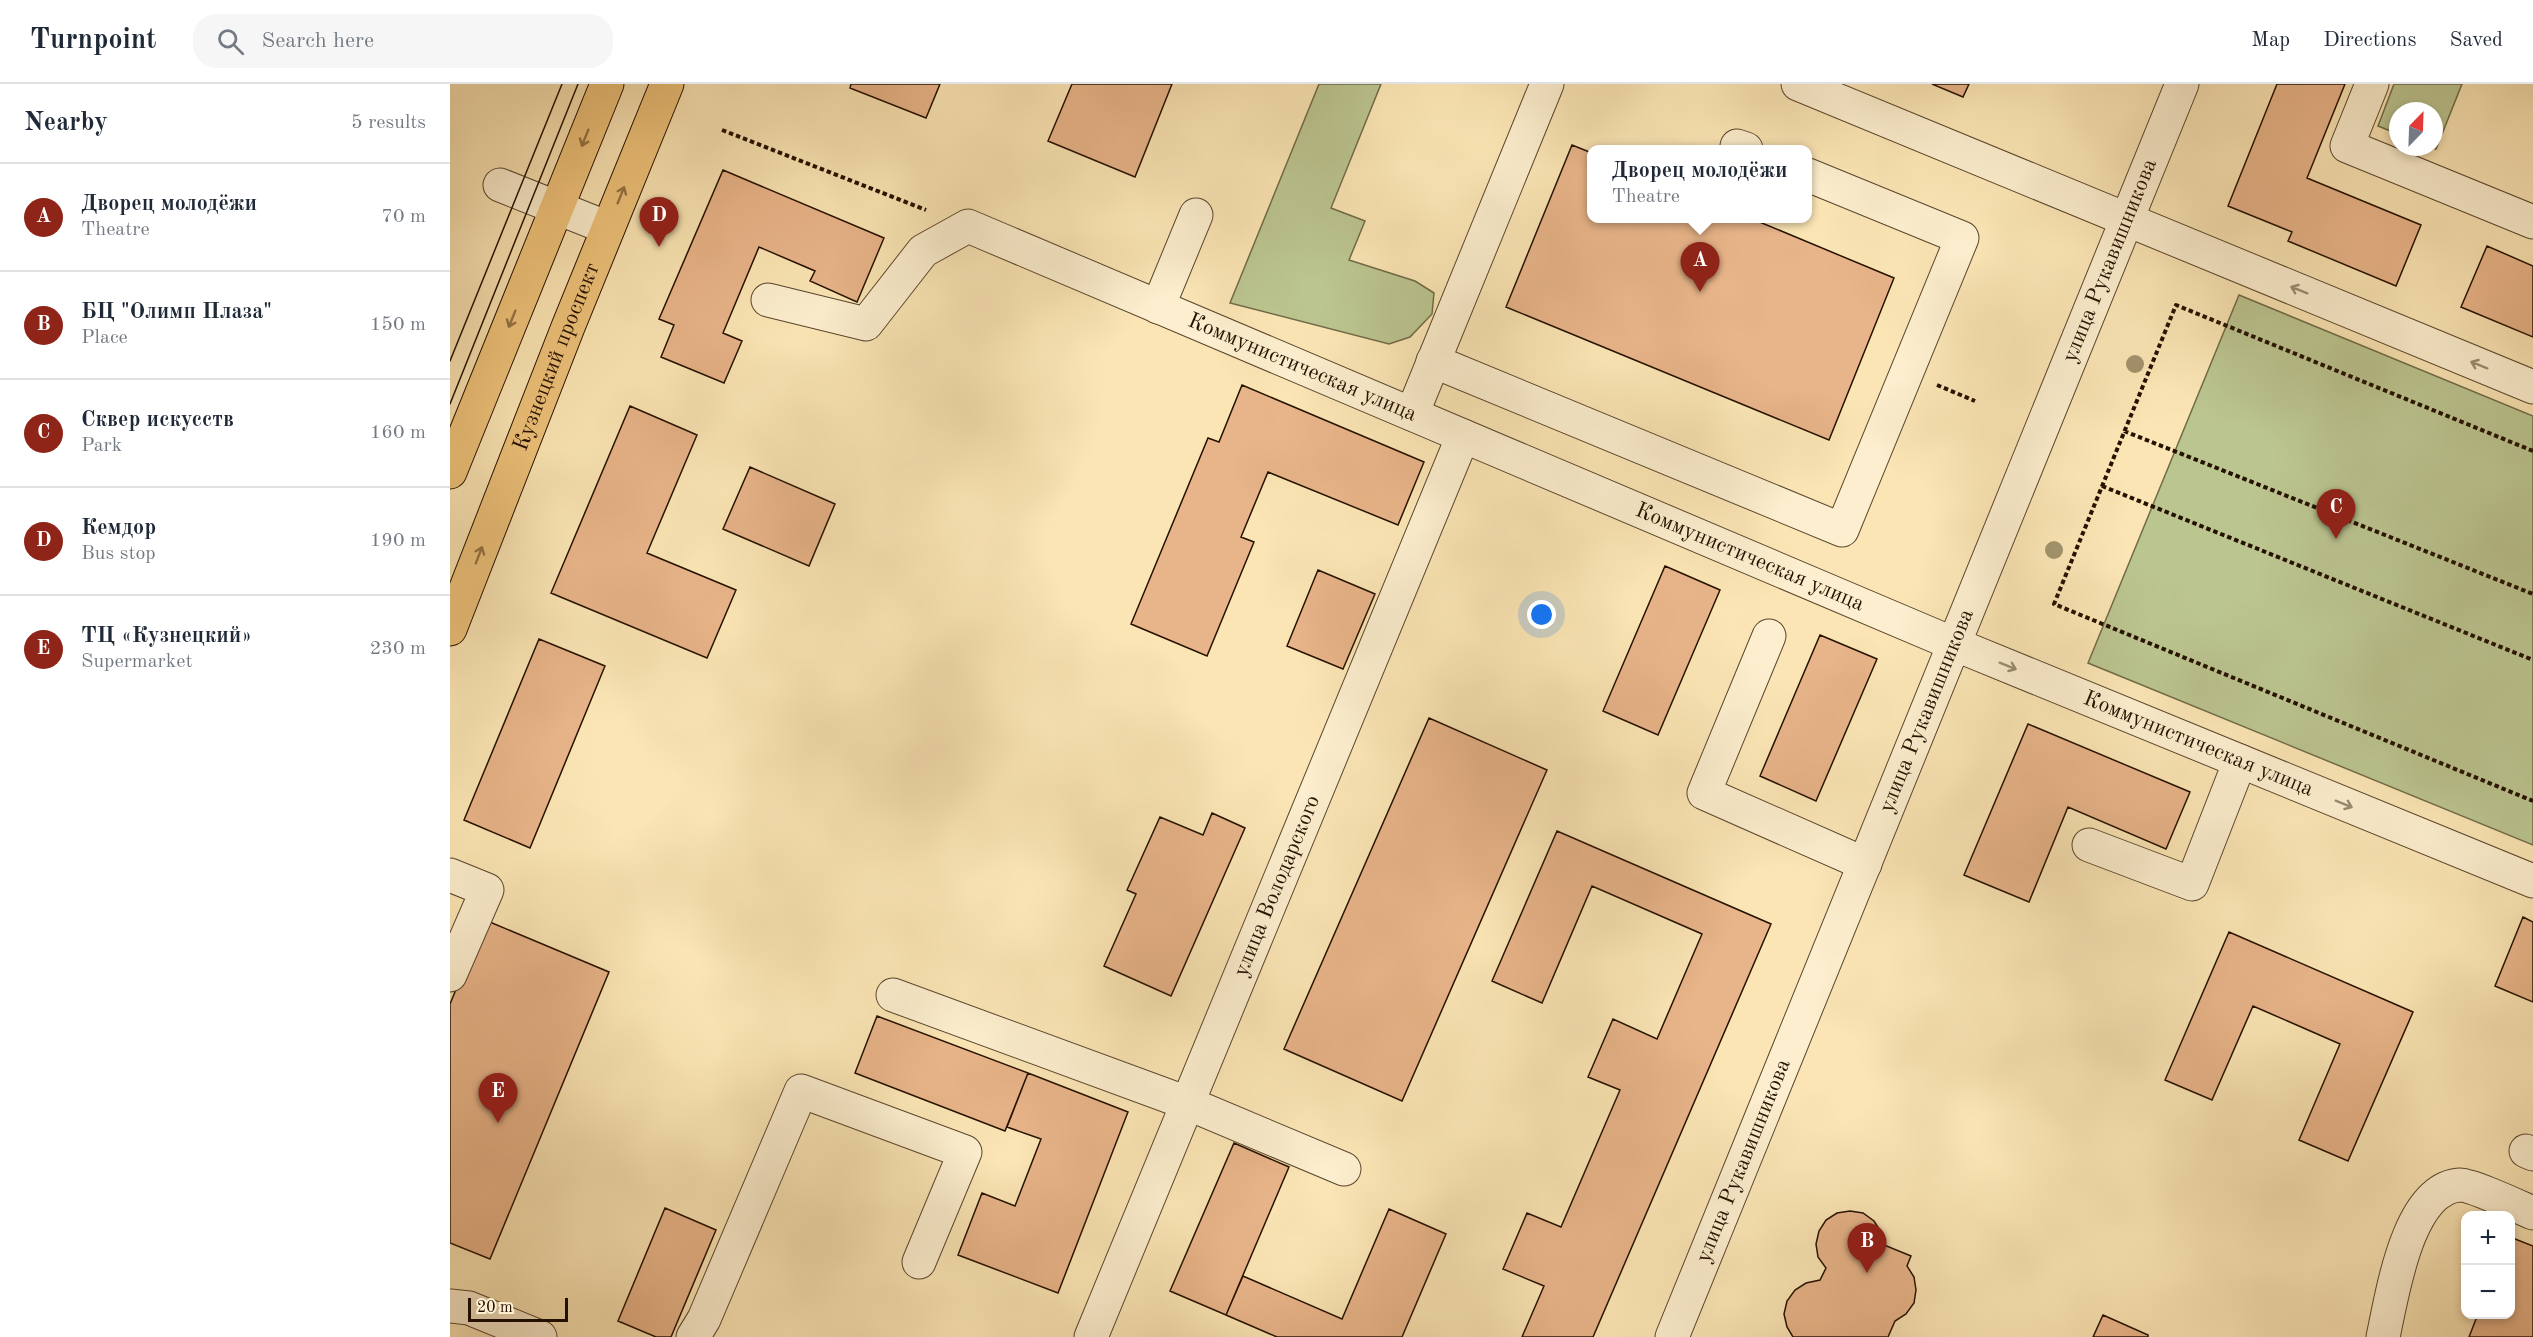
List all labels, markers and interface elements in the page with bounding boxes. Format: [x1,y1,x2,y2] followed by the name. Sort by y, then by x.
[193,14,613,68] search box
[214,25,247,58] icon: search
[30,27,157,55] text: Turnpoint
[262,30,374,52] text: Search here
[2251,30,2290,51] text: Map
[2323,30,2417,51] text: Directions
[2450,30,2503,51] text: Saved
[2389,102,2443,156] north arrow
[24,110,108,136] text: Nearby
[351,113,426,133] text: 5 results
[579,128,590,147] one-way arrow
[1587,145,1812,223] popup
[2059,156,2161,366] street label: улица Рукавишникова
[1611,160,1788,182] text: Дворец молодёжи
[616,186,627,205] one-way arrow
[1611,187,1680,207] text: Theatre
[81,193,257,215] text: Дворец молодёжи
[640,198,678,247] pin: D
[36,207,51,227] text: A
[381,207,426,227] text: 70 m
[81,220,150,240] text: Theatre
[1680,242,1720,292] pin: A
[510,260,604,454] street label: Кузнецкий проспект
[2290,284,2308,295] one-way arrow
[81,301,272,323] text: БЦ "Олимп Плаза"
[506,309,517,328] one-way arrow
[1185,309,1420,426] street label: Коммунистическая улица
[36,315,51,335] text: B
[370,315,426,335] text: 150 m
[81,328,128,348] text: Place
[2470,359,2489,370] one-way arrow
[81,409,234,431] text: Сквер искусств
[37,423,50,443] text: C
[370,423,426,443] text: 160 m
[81,436,122,456] text: Park
[2316,490,2356,539] pin: C
[1632,499,1867,616] street label: Коммунистическая улица
[81,517,156,539] text: Кемдор
[36,531,51,551] text: D
[370,531,426,551] text: 190 m
[81,544,156,564] text: Bus stop
[474,547,485,565] one-way arrow
[1527,600,1556,629] your location
[1876,606,1978,816] street label: улица Рукавишникова
[81,625,252,647] text: ТЦ «Кузнецкий»
[37,639,50,659] text: E
[370,639,426,659] text: 230 m
[81,652,192,672] text: Supermarket
[1999,661,2017,672] one-way arrow
[2080,687,2317,801] street label: Коммунистическая улица
[1230,792,1324,980] street label: улица Володарского
[2335,799,2353,810] one-way arrow
[1692,1056,1795,1266] street label: улица Рукавишникова
[478,1074,518,1123] pin: E
[2461,1211,2515,1319] map controls
[2461,1211,2515,1265] button: +
[1848,1224,1886,1273] pin: B
[2461,1265,2515,1319] button: −
[468,1295,568,1322] scale bar
[477,1300,513,1316] text: 20 m

